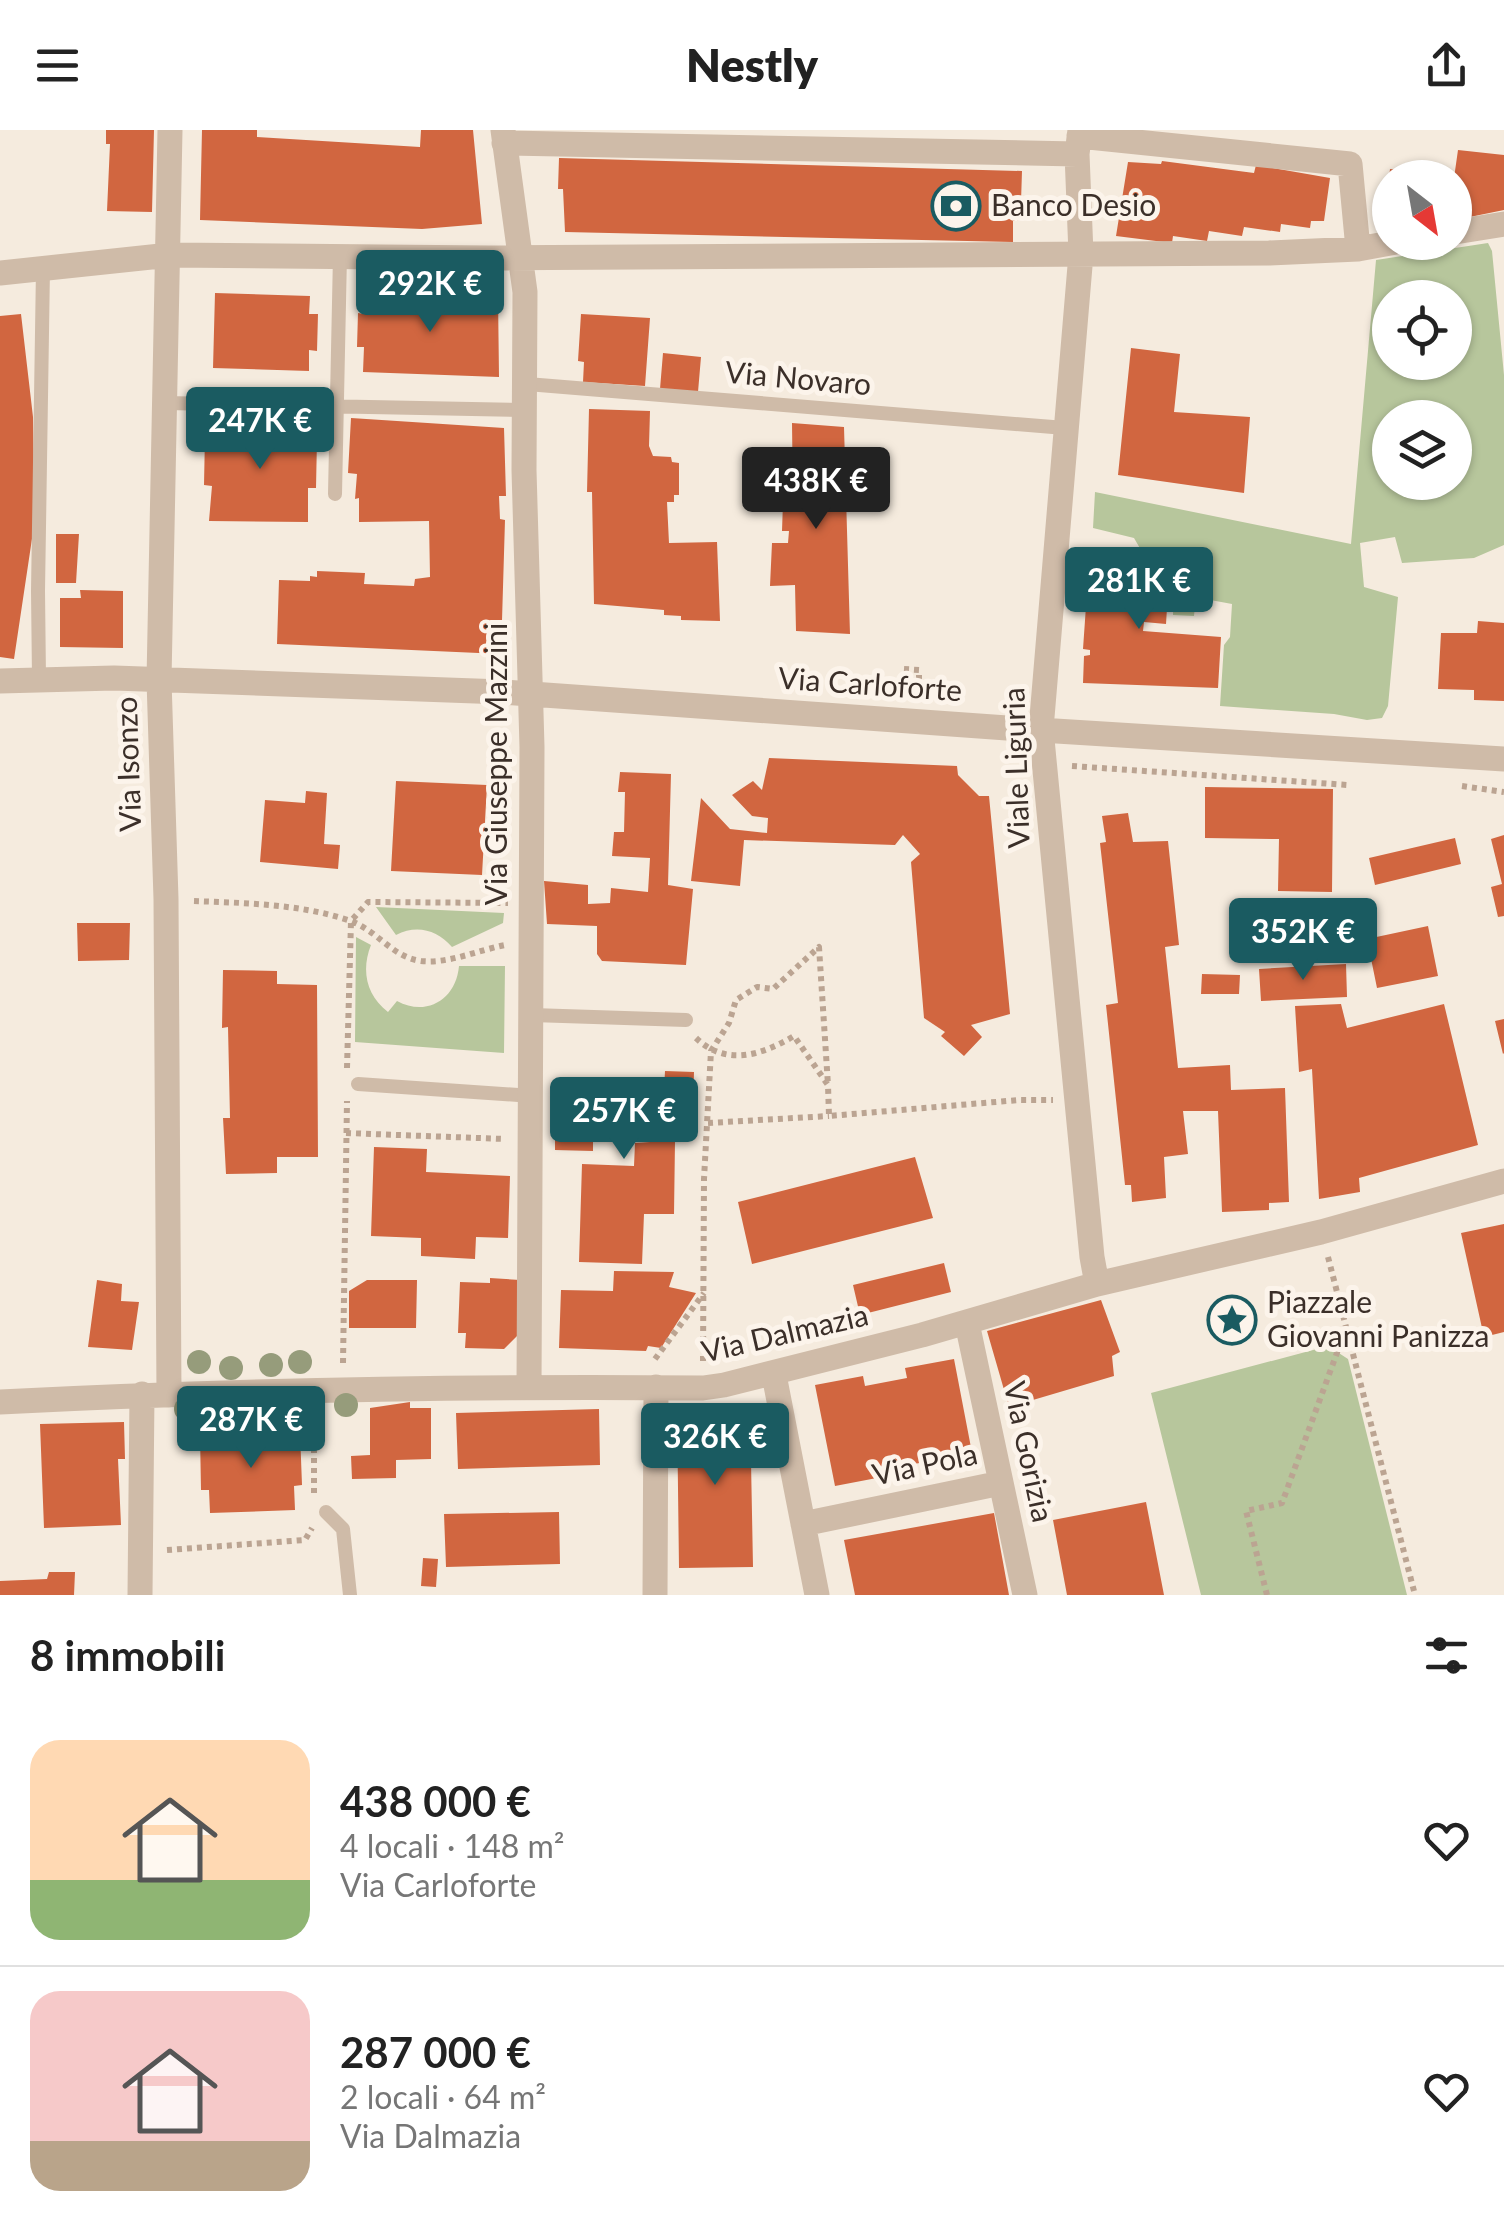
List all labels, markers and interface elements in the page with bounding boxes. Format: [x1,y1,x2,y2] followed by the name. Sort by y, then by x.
[30,38,85,93] icon: menu
[686,38,818,92] text: Nestly
[1419,38,1474,93] icon: share
[1372,160,1472,260] north arrow
[1372,160,1472,500] map controls
[930,180,982,232] bank icon: Banco Desio
[991,186,1156,222] place label: Banco Desio
[349,250,511,335] pin: 292K €
[378,263,482,302] text: 292K €
[1372,280,1472,380] button: locate
[724,353,873,401] street label: Via Novaro
[179,387,341,472] pin: 247K €
[208,400,312,439] text: 247K €
[1372,400,1472,500] button: layers
[735,447,897,532] pin: 438K €
[764,460,868,499] text: 438K €
[1058,547,1220,632] pin: 281K €
[1087,560,1191,599] text: 281K €
[477,623,513,905] street label: Via Giuseppe Mazzini
[777,659,963,707] street label: Via Carloforte
[994,687,1036,849] street label: Viale Liguria
[107,696,147,832] street label: Via Isonzo
[1222,898,1384,983] pin: 352K €
[1251,911,1355,950] text: 352K €
[543,1077,705,1162] pin: 257K €
[572,1090,676,1129] text: 257K €
[1267,1283,1489,1353] place label: Piazzale Giovanni Panizza
[1206,1294,1258,1346] place icon: Piazzale Giovanni Panizza
[698,1295,871,1369] street label: Via Dalmazia
[998,1378,1062,1525] street label: Via Gorizia
[170,1386,332,1471] pin: 287K €
[199,1399,303,1438] text: 287K €
[634,1403,796,1488] pin: 326K €
[663,1416,767,1455] text: 326K €
[869,1434,980,1492] street label: Via Pola
[1419,1628,1474,1683] icon: filters
[30,1630,225,1680] text: 8 immobili
[340,1776,531,1826] text: 438 000 €
[110,1780,230,1900] icon: home
[1419,1813,1474,1868] icon: heart
[340,1826,564,1865] text: 4 locali · 148 m²
[340,1865,536,1904] text: Via Carloforte
[340,2027,531,2077] text: 287 000 €
[110,2031,230,2151] icon: home
[1419,2064,1474,2119] icon: heart
[340,2077,546,2116] text: 2 locali · 64 m²
[340,2116,521,2155] text: Via Dalmazia

